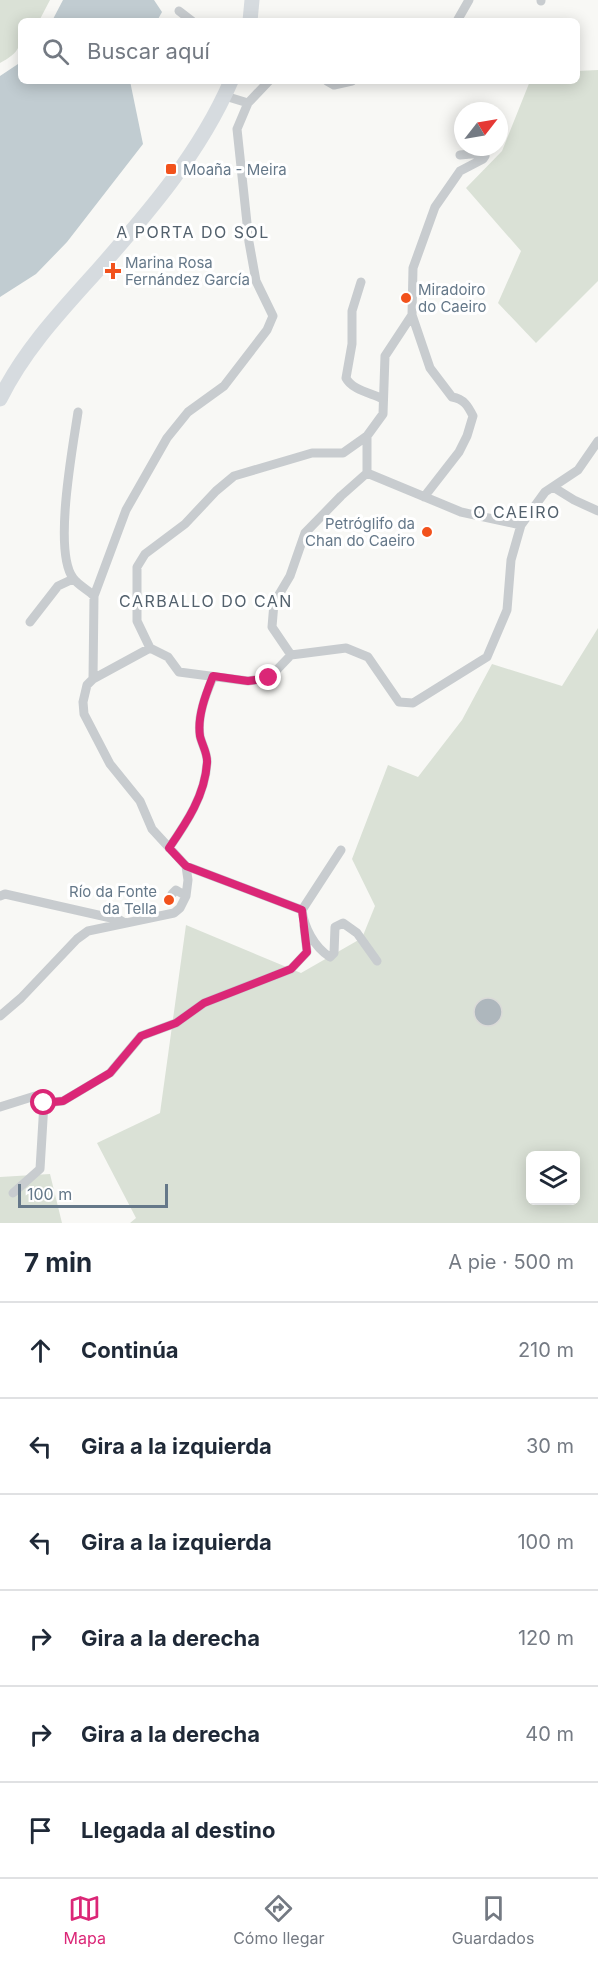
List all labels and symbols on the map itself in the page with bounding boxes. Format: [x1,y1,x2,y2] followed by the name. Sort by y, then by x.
[454,102,508,156] north arrow
[183,160,287,179] place label: Moaña - Meira
[164,162,178,176] marker: Moaña - Meira
[116,222,270,242] district label: A PORTA DO SOL
[125,253,250,289] place label: Marina Rosa Fernández García
[106,264,120,278] marker: Marina Rosa Fernández García
[418,280,487,316] place label: Miradoiro do Caeiro
[399,291,413,305] marker: Miradoiro do Caeiro
[473,502,561,522] district label: O CAEIRO
[305,514,415,550] place label: Petróglifo da Chan do Caeiro
[420,525,434,539] marker: Petróglifo da Chan do Caeiro
[119,591,293,611] district label: CARBALLO DO CAN
[255,664,281,690] route end
[69,882,157,918] place label: Río da Fonte da Tella
[162,893,176,907] marker: Río da Fonte da Tella
[30,1089,56,1115] route start
[18,1181,168,1208] scale bar

